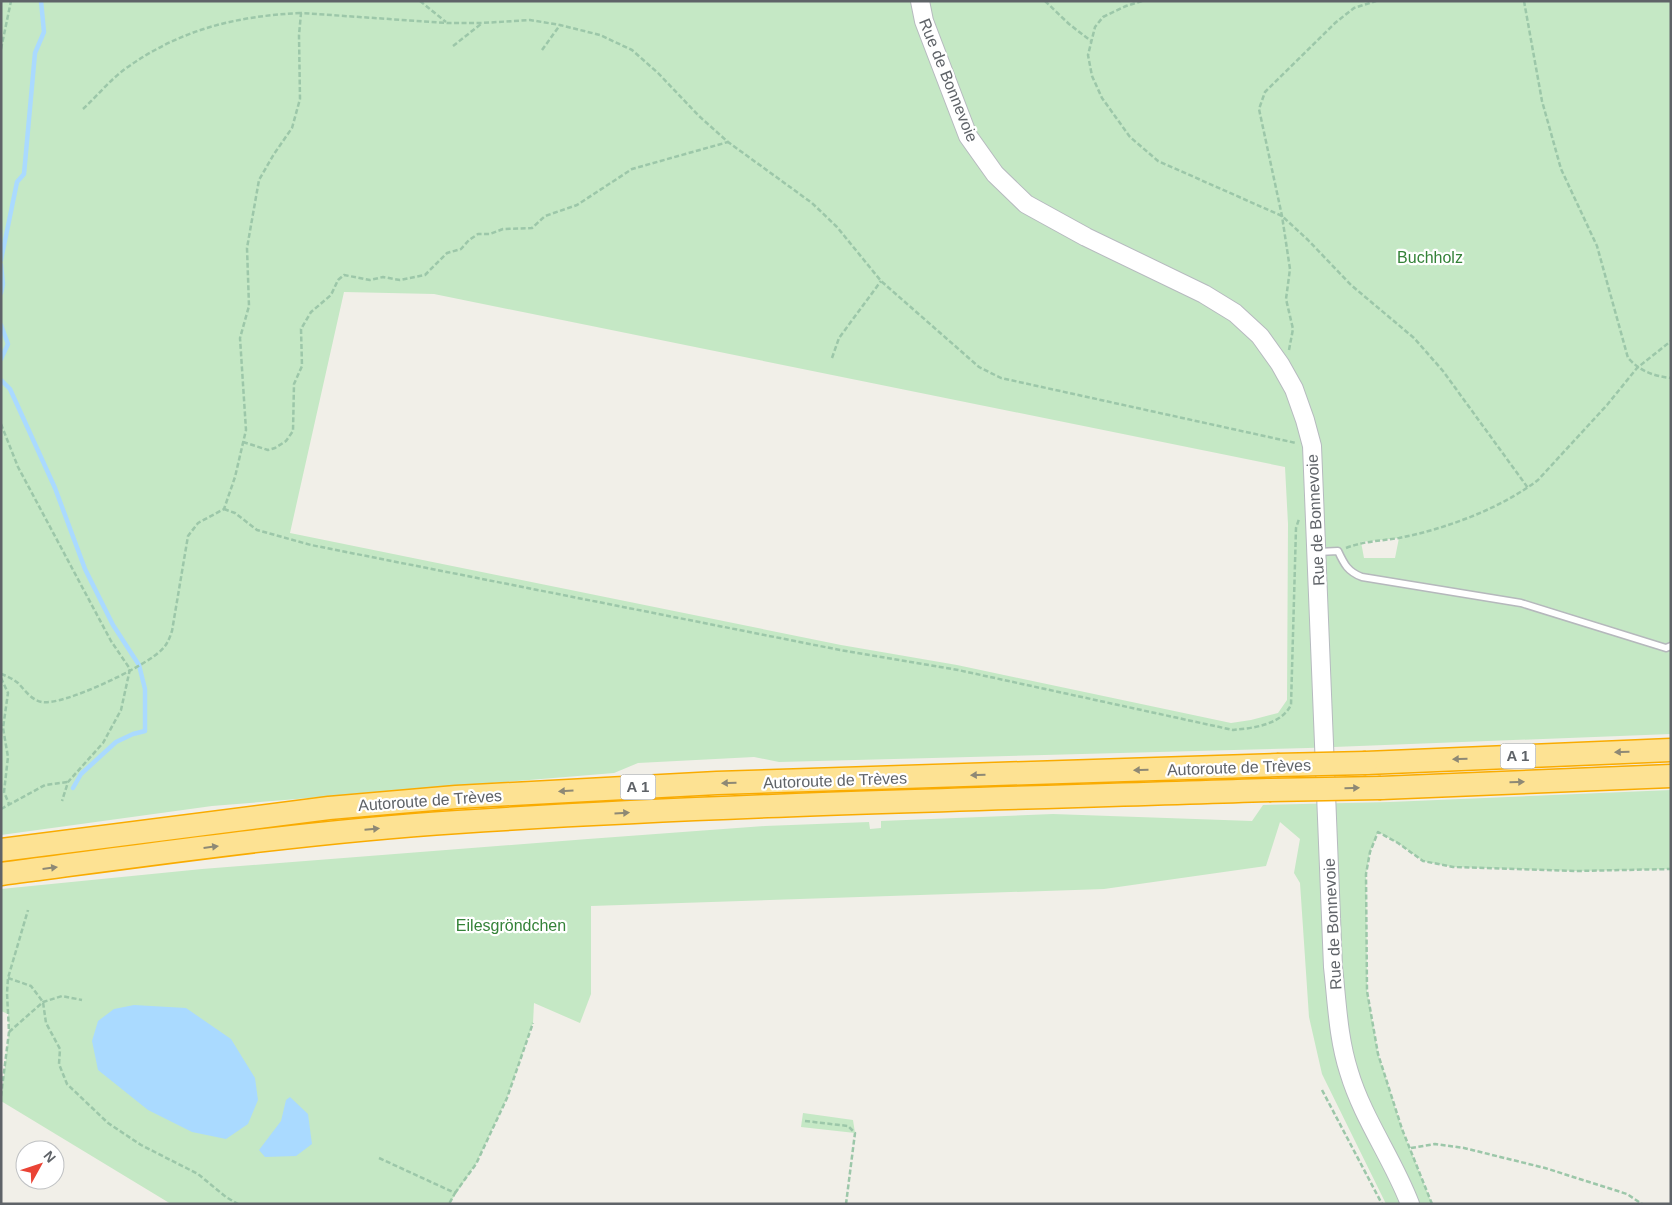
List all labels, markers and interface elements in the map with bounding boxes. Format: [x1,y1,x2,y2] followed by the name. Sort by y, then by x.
[916,16,981,145] street label: Rue de Bonnevoie
[1397,249,1463,266] park label: Buchholz
[1304,454,1327,586] street label: Rue de Bonnevoie
[1500,744,1536,768] road number: A 1
[1614,748,1630,756] one-way arrow
[1451,755,1467,763] one-way arrow
[1167,756,1311,779] street label: Autoroute de Trèves
[1133,766,1149,774] one-way arrow
[763,769,907,792] street label: Autoroute de Trèves
[970,771,986,779] one-way arrow
[620,774,656,800] road number: A 1
[1510,778,1526,786] one-way arrow
[720,779,736,787] one-way arrow
[1345,784,1361,792] one-way arrow
[358,787,502,814] street label: Autoroute de Trèves
[558,788,574,796] one-way arrow
[614,809,630,817] one-way arrow
[365,825,381,833] one-way arrow
[203,843,219,851] one-way arrow
[1321,858,1344,990] street label: Rue de Bonnevoie
[42,864,58,872] one-way arrow
[456,917,566,934] park label: Eilesgröndchen
[15,1140,65,1190] north arrow
[41,1148,59,1166] text: N

